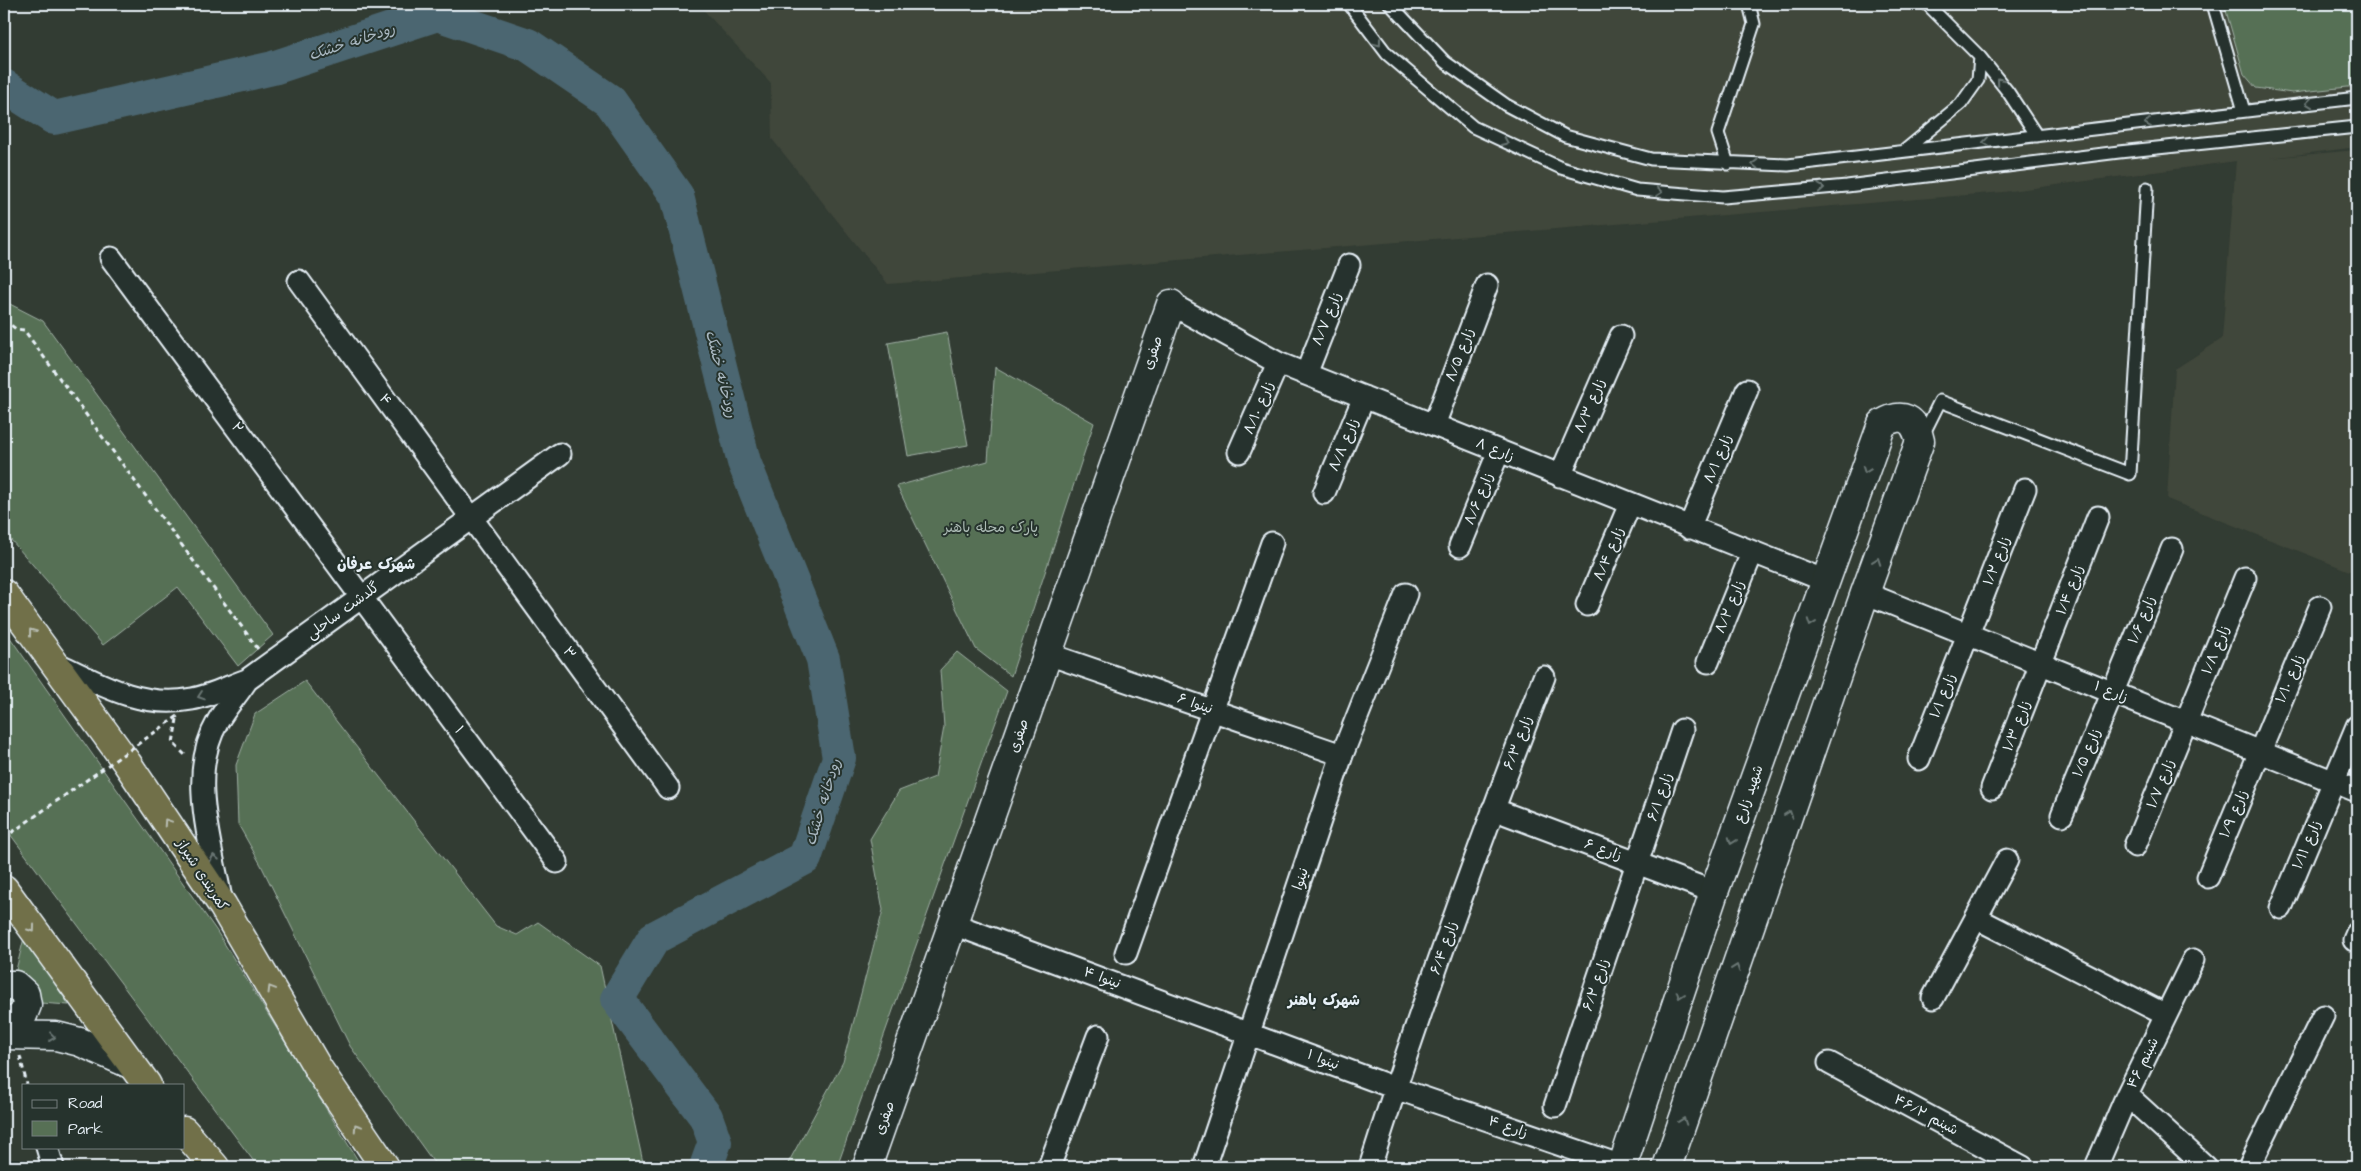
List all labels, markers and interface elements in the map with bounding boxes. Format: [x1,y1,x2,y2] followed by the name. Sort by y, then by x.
[306,18,398,66] water label: رودخانه خشک
[1373,37,1381,46] one-way arrow
[1997,78,2005,87] one-way arrow
[2305,97,2313,108] one-way arrow
[2143,117,2151,128] one-way arrow
[1500,135,1509,146] one-way arrow
[1982,136,1990,147] one-way arrow
[1751,159,1758,169] one-way arrow
[1817,183,1825,194] one-way arrow
[1655,186,1663,197] one-way arrow
[1307,289,1347,349] street label: ۸/۷ زارع
[1441,325,1479,385] street label: ۸/۵ زارع
[700,328,742,420] water label: رودخانه خشک
[1138,333,1168,373] street label: صفری
[1570,376,1610,436] street label: ۸/۳ زارع
[1239,378,1279,438] street label: ۸/۱۰ زارع
[374,390,396,410] street label: ۴
[1324,415,1364,475] street label: ۸/۸ زارع
[226,418,248,438] street label: ۲
[1699,431,1737,487] street label: ۸/۱ زارع
[1473,433,1517,467] street label: ۸ زارع
[1862,465,1872,473] one-way arrow
[1459,470,1499,528] street label: ۸/۶ زارع
[943,518,1038,538] park label: پارک محله باهنر
[1589,524,1629,584] street label: ۸/۴ زارع
[1979,534,2015,588] street label: ۱/۲ زارع
[337,554,415,575] district label: شهرک عرفان
[1871,558,1881,566] one-way arrow
[2051,562,2089,618] street label: ۱/۴ زارع
[1710,577,1750,637] street label: ۸/۲ زارع
[302,578,384,644] street label: گلدشت ساحلی
[2123,593,2161,647] street label: ۱/۶ زارع
[1807,618,1817,626] one-way arrow
[2197,622,2235,678] street label: ۱/۸ زارع
[30,629,38,638] one-way arrow
[558,642,580,664] street label: ۳
[2271,652,2309,706] street label: ۱/۱۰ زارع
[1925,671,1961,721] street label: ۱/۱ زارع
[2091,676,2131,708] street label: ۱ زارع
[1175,689,1215,719] street label: ۶ نینوا
[197,690,206,700] one-way arrow
[1998,698,2036,754] street label: ۱/۳ زارع
[1499,713,1537,773] street label: ۶/۳ زارع
[1004,716,1034,756] street label: صفری
[449,722,469,738] street label: ۱
[2068,726,2106,780] street label: ۱/۵ زارع
[800,756,846,848] water label: رودخانه خشک
[2142,756,2180,812] street label: ۱/۷ زارع
[1729,762,1769,826] street label: شهید زارع
[1642,770,1678,824] street label: ۶/۱ زارع
[2215,787,2253,841] street label: ۱/۹ زارع
[1783,810,1793,819] one-way arrow
[2288,817,2326,873] street label: ۱/۱۱ زارع
[163,818,173,827] one-way arrow
[171,834,233,915] street label: کمربندی شیراز
[1581,834,1625,866] street label: ۶ زارع
[1728,837,1738,845] one-way arrow
[209,854,219,863] one-way arrow
[1288,865,1314,893] street label: نینوا
[1426,919,1462,977] street label: ۶/۴ زارع
[26,923,35,933] one-way arrow
[1578,956,1614,1014] street label: ۶/۲ زارع
[1081,962,1123,994] street label: ۴ نینوا
[1730,964,1740,972] one-way arrow
[268,986,278,995] one-way arrow
[1286,990,1360,1011] district label: شهرک باهنر
[1675,990,1685,999] one-way arrow
[49,1031,57,1042] one-way arrow
[2122,1034,2164,1092] street label: ۴۶ شبنم
[1304,1045,1342,1075] street label: ۱ نینوا
[22,1084,185,1148] legend
[1890,1090,1962,1140] street label: ۴۶/۲ شبنم
[68,1093,103,1114] text: Road
[870,1098,900,1138] street label: صفری
[1486,1111,1530,1143] street label: ۴ زارع
[1677,1117,1687,1126] one-way arrow
[68,1119,103,1140] text: Park
[354,1123,363,1133] one-way arrow

